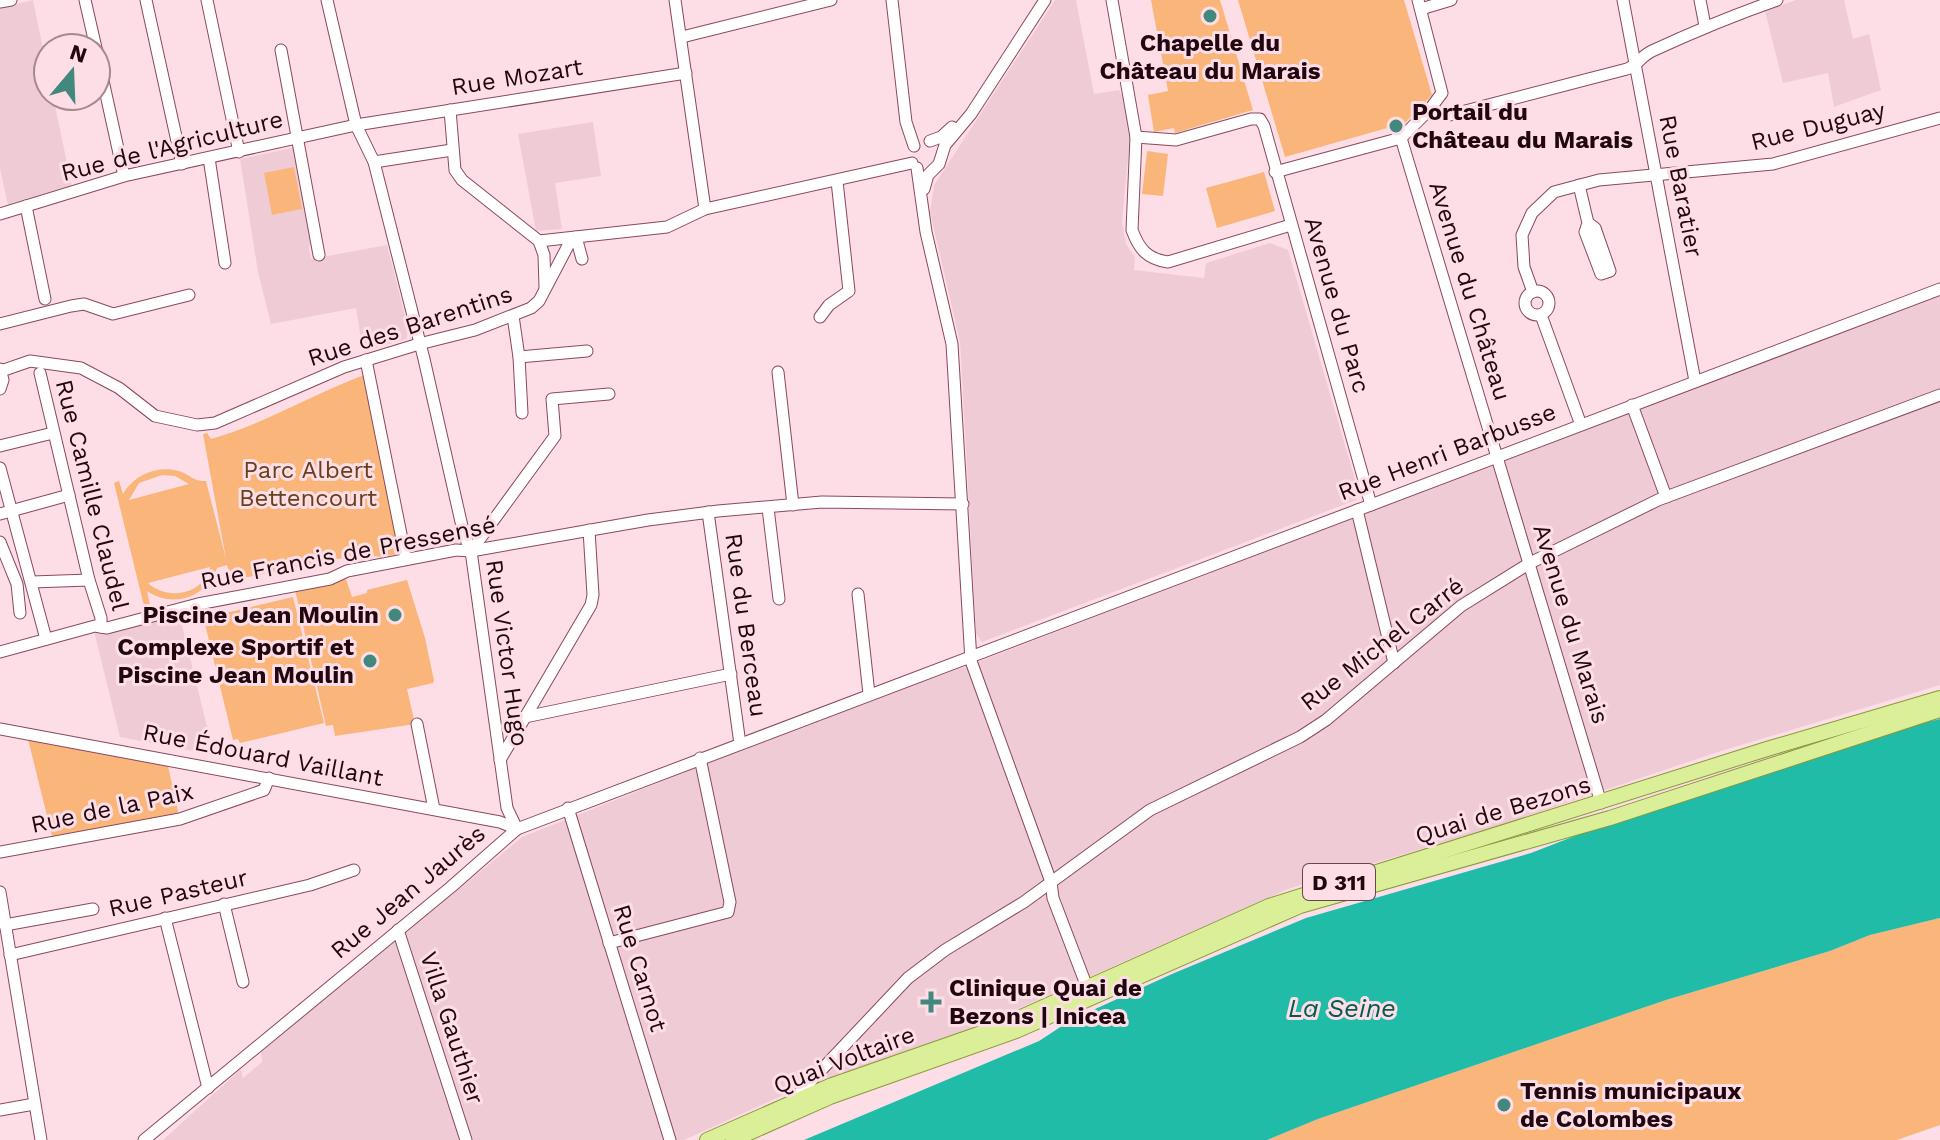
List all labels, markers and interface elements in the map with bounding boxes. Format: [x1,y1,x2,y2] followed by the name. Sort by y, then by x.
[1201,7,1219,25] marker: Chapelle du Château du Marais
[1100,29,1321,85] place label: Chapelle du Château du Marais
[32,32,112,112] north arrow
[67,39,90,68] text: N
[449,53,585,101] street label: Rue Mozart
[1748,96,1889,156] street label: Rue Duguay
[1412,98,1633,154] place label: Portail du Château du Marais
[58,105,286,187] street label: Rue de l'Agriculture
[1653,112,1709,260] street label: Rue Baratier
[1387,117,1405,135] marker: Portail du Château du Marais
[1423,178,1517,404] street label: Avenue du Château
[1298,214,1376,396] street label: Avenue du Parc
[304,280,516,372] street label: Rue des Barentins
[50,377,134,614] street label: Rue Camille Claudel
[1334,398,1560,506] street label: Rue Henri Barbusse
[239,456,377,512] park label: Parc Albert Bettencourt
[198,511,498,595] street label: Rue Francis de Pressensé
[1527,521,1615,727] street label: Avenue du Marais
[719,531,773,719] street label: Rue du Berceau
[480,558,534,748] street label: Rue Victor Hugo
[1295,572,1469,716] street label: Rue Michel Carré
[142,601,379,629] place label: Piscine Jean Moulin
[386,606,404,624] marker: Piscine Jean Moulin
[117,633,355,689] place label: Complexe Sportif et Piscine Jean Moulin
[361,652,379,670] marker: Complexe Sportif et Piscine Jean Moulin
[140,718,386,792] street label: Rue Édouard Vaillant
[1412,770,1594,850] street label: Quai de Bezons
[28,777,196,839] street label: Rue de la Paix
[325,819,491,965] street label: Rue Jean Jaurès
[106,863,250,923] street label: Rue Pasteur
[1303,864,1375,900] road number: D 311
[607,901,673,1035] street label: Rue Carnot
[414,948,490,1108] street label: Villa Gauthier
[949,974,1142,1030] place label: Clinique Quai de Bezons | Inicea
[920,991,942,1013] marker: Clinique Quai de Bezons | Inicea
[1288,993,1396,1023] water label: La Seine
[769,1020,919,1100] street label: Quai Voltaire
[1520,1077,1741,1133] place label: Tennis municipaux de Colombes
[1495,1096,1513,1114] marker: Tennis municipaux de Colombes

